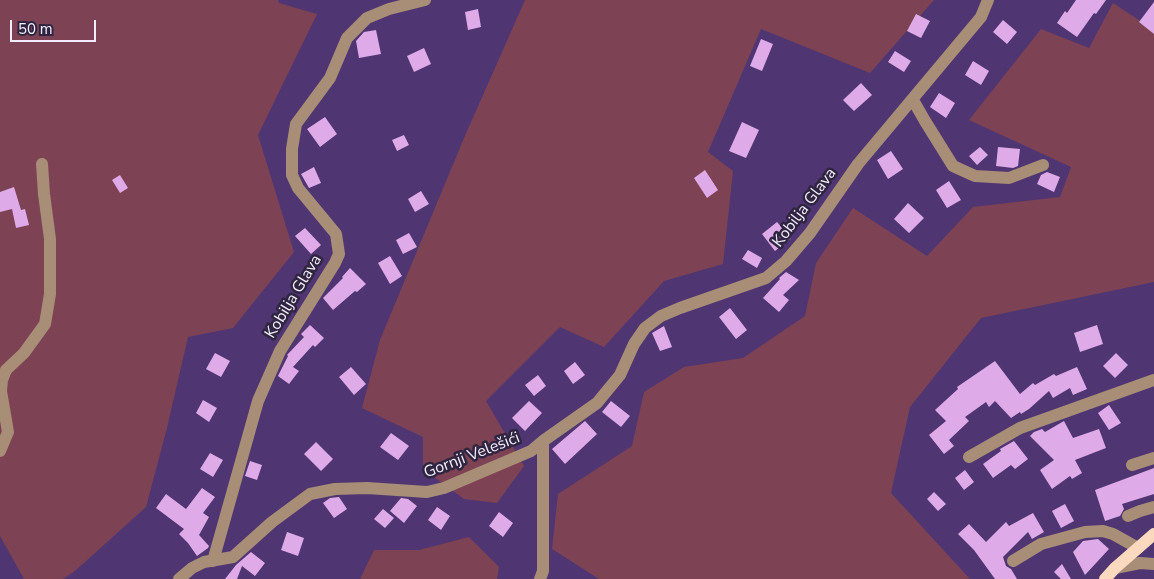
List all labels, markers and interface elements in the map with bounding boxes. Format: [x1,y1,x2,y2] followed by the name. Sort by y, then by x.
[12,10,99,42] scale bar
[18,19,53,39] text: 50 m
[769,165,841,251] street label: Kobilja Glava
[262,252,326,342] street label: Kobilja Glava
[421,429,523,483] street label: Gornji Velešići

